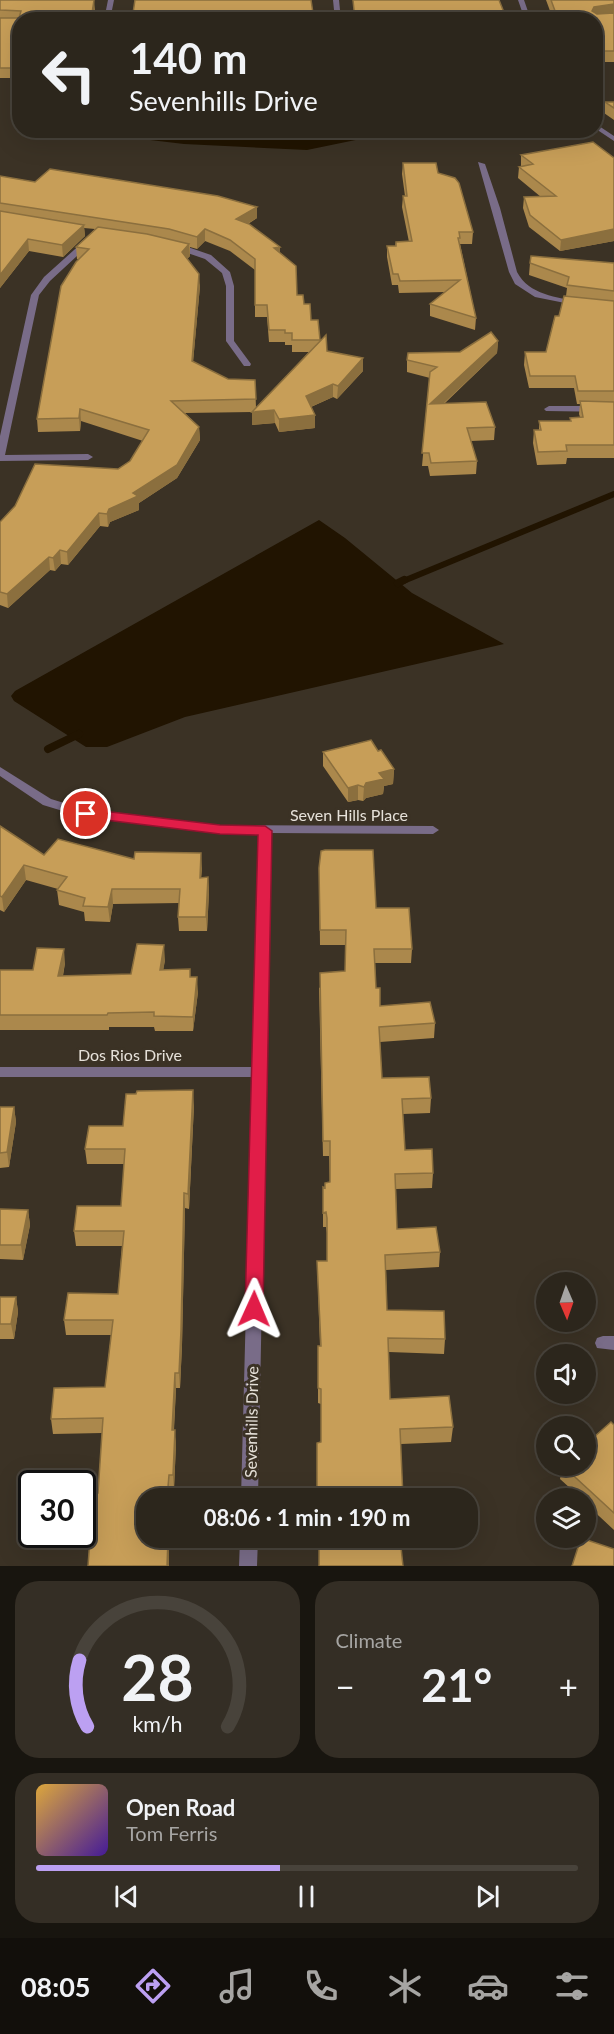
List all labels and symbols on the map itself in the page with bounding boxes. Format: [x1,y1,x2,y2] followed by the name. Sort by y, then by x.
[60,788,111,839] pin
[290,805,408,824] street label: Seven Hills Place
[78,1045,182,1064] street label: Dos Rios Drive
[536,1272,596,1332] north arrow
[222,1277,286,1341] position arrow
[241,1366,261,1478] street label: Sevenhills Drive
[18,1470,96,1548] speed limit sign: 30

